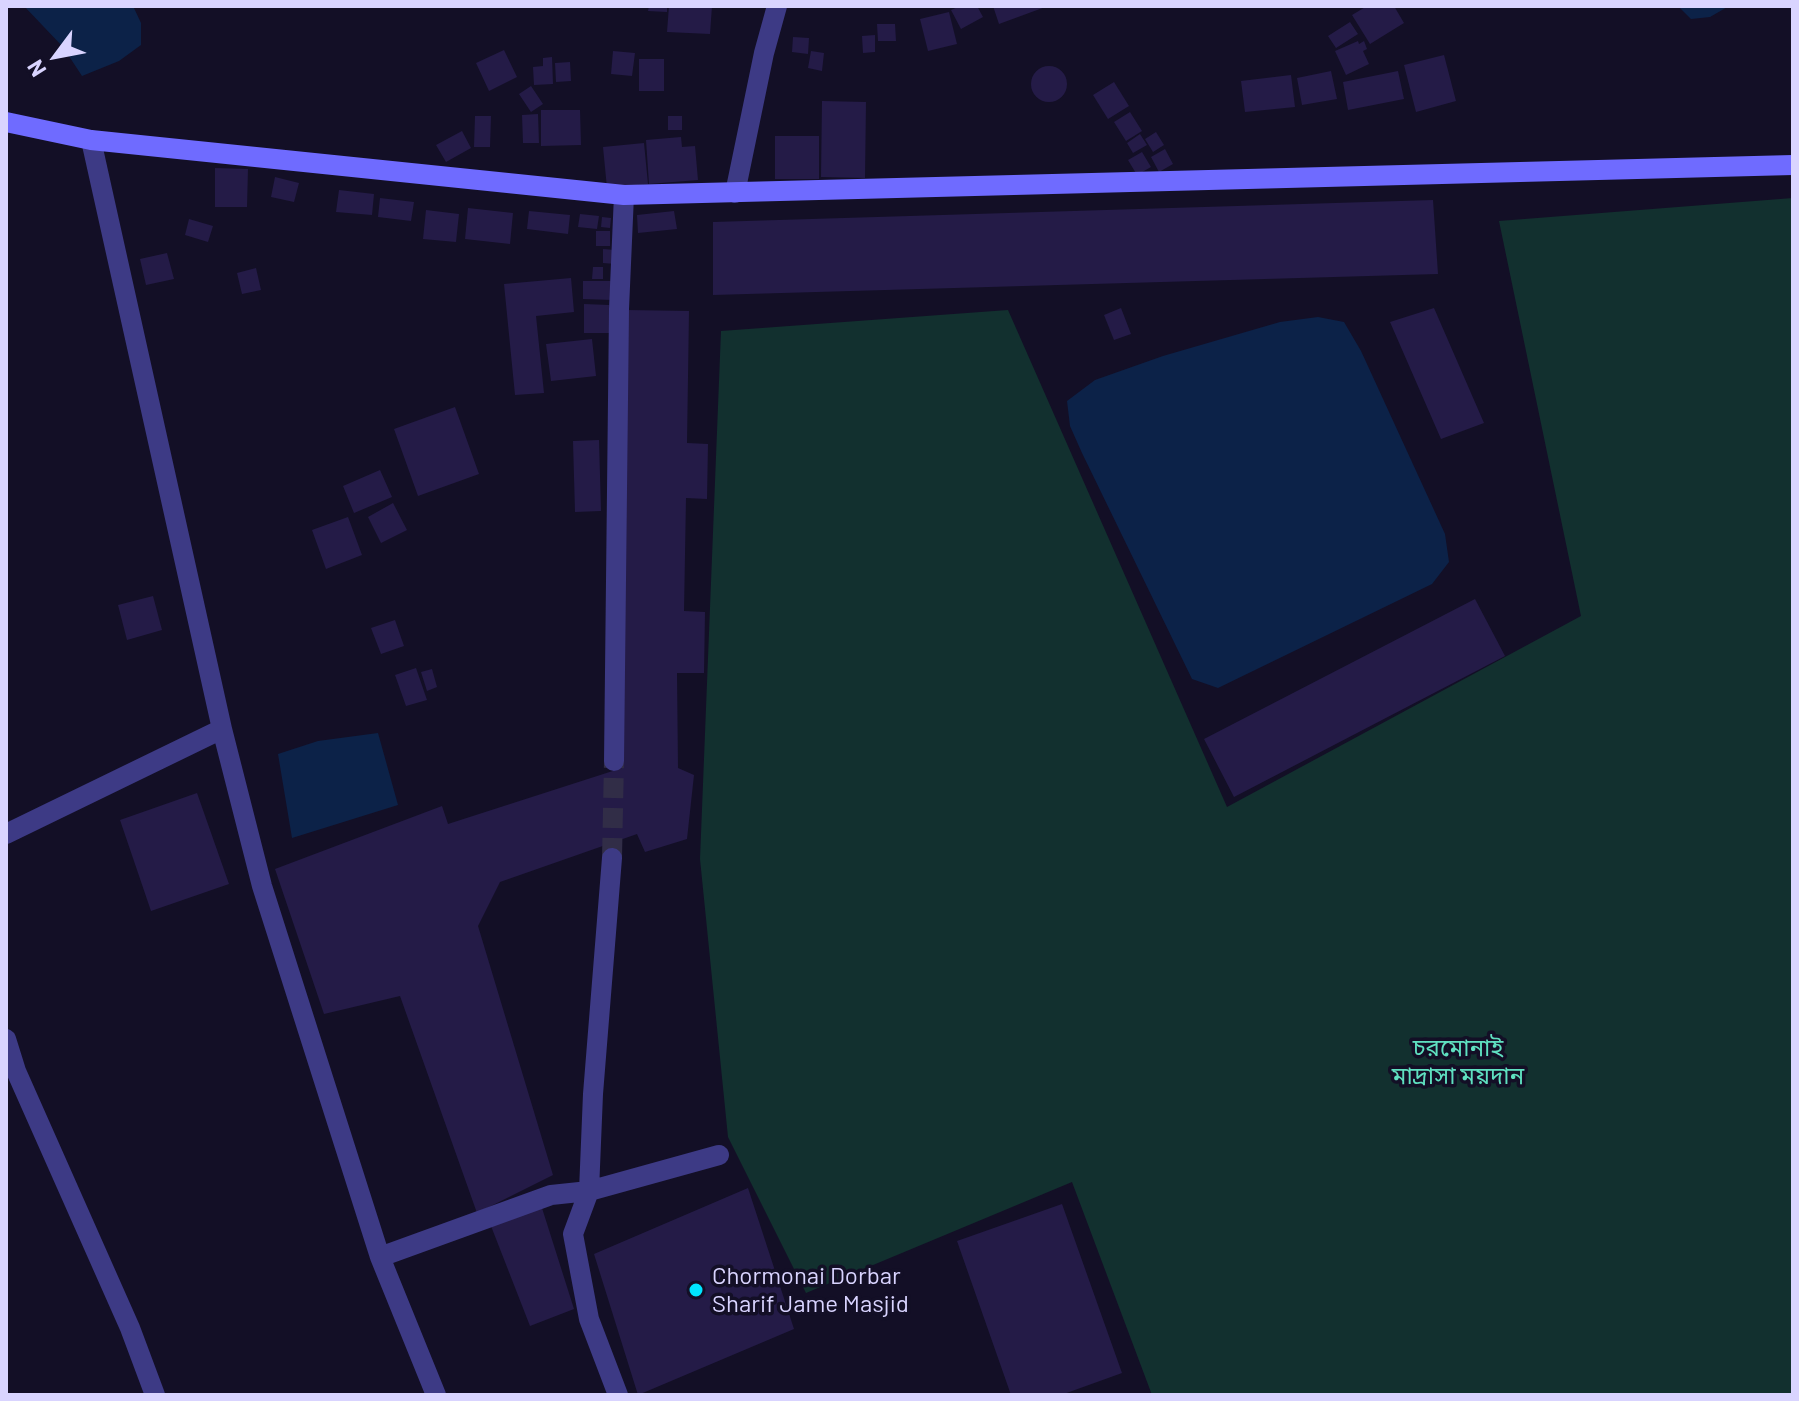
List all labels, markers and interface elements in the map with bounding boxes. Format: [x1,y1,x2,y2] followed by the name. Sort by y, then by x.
[16,16,96,96] north arrow
[21,56,51,82] text: N
[1392,1034,1524,1090] park label: চরমোনাই মাদ্রাসা ময়দান
[712,1262,909,1318] place label: Chormonai Dorbar Sharif Jame Masjid
[687,1281,705,1299] marker: Chormonai Dorbar Sharif Jame Masjid

